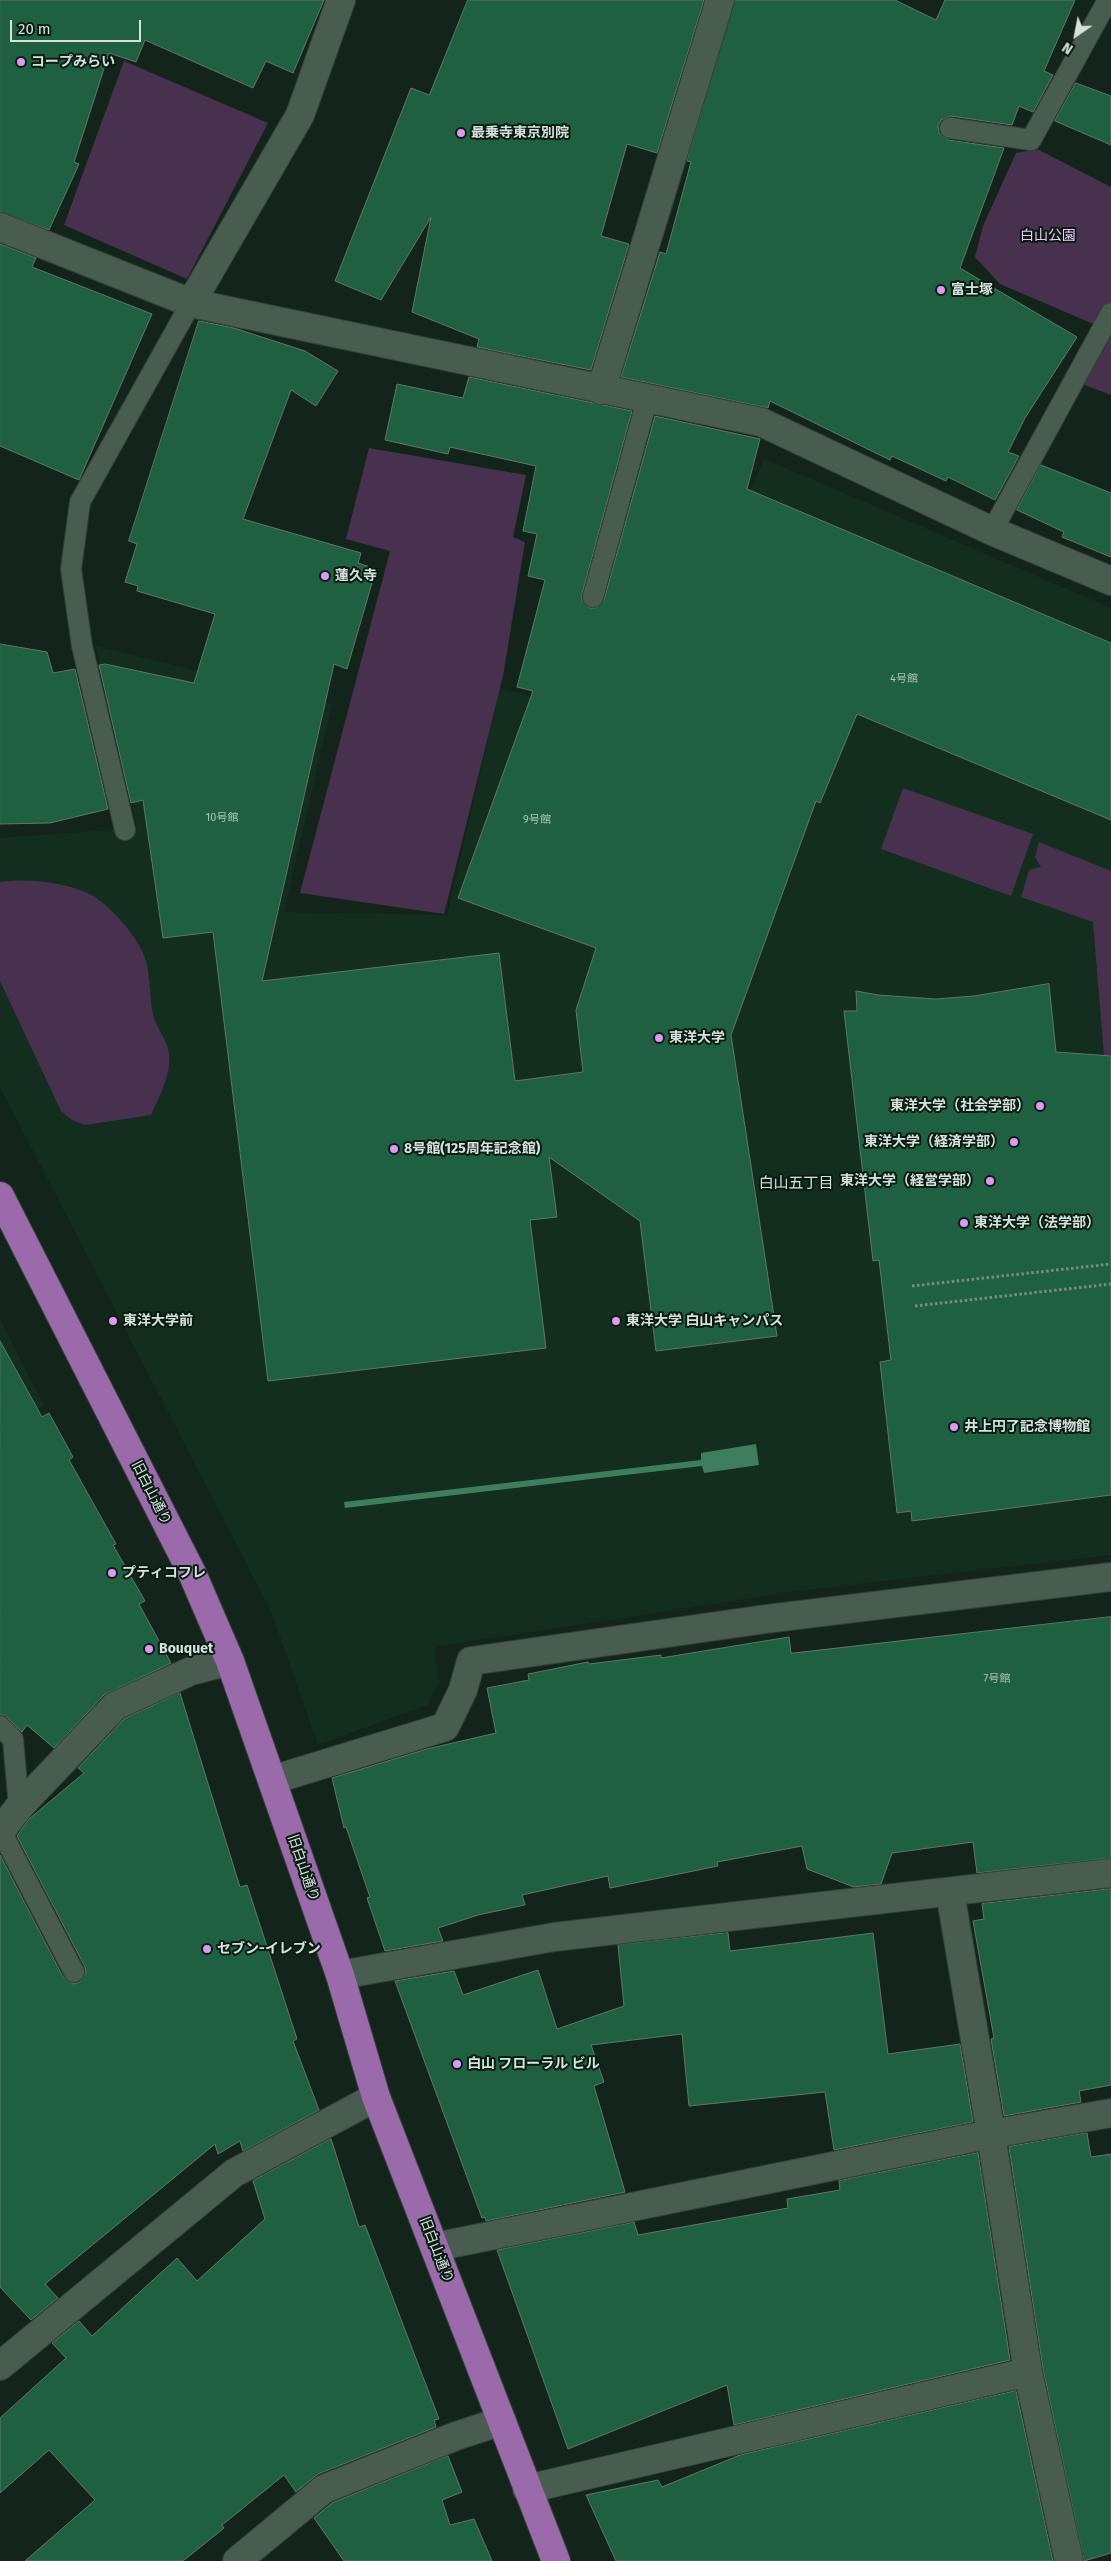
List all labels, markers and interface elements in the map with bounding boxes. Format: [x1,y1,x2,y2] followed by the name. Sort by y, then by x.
[12,10,144,42] scale bar
[1051,10,1101,60] north arrow
[18,20,51,38] text: 20 m
[1059,38,1076,58] text: N
[31,54,115,70] place label: コープみらい
[15,56,27,68] marker: コープみらい
[471,125,569,141] place label: 最乗寺東京別院
[455,127,467,139] marker: 最乗寺東京別院
[1020,228,1076,244] park label: 白山公園
[951,282,993,298] place label: 富士塚
[935,284,947,296] marker: 富士塚
[335,568,377,584] place label: 蓮久寺
[319,570,331,582] marker: 蓮久寺
[890,672,918,686] house number: 4号館
[206,811,238,825] house number: 10号館
[523,813,551,827] house number: 9号館
[669,1030,725,1046] place label: 東洋大学
[653,1032,665,1044] marker: 東洋大学
[890,1098,1030,1114] place label: 東洋大学（社会学部）
[1034,1100,1046,1112] marker: 東洋大学（社会学部）
[864,1134,1004,1150] place label: 東洋大学（経済学部）
[1008,1136,1020,1148] marker: 東洋大学（経済学部）
[404,1141,540,1157] place label: 8号館(125周年記念館)
[388,1143,400,1155] marker: 8号館(125周年記念館)
[840,1173,980,1189] place label: 東洋大学（経営学部）
[759,1175,833,1193] district label: 白山五丁目
[984,1175,996,1187] marker: 東洋大学（経営学部）
[974,1215,1100,1231] place label: 東洋大学（法学部）
[958,1217,970,1229] marker: 東洋大学（法学部）
[123,1313,193,1329] place label: 東洋大学前
[626,1313,783,1329] place label: 東洋大学 白山キャンパス
[107,1315,119,1327] marker: 東洋大学前
[610,1315,622,1327] marker: 東洋大学 白山キャンパス
[964,1419,1090,1435] place label: 井上円了記念博物館
[948,1421,960,1433] marker: 井上円了記念博物館
[128,1458,174,1528] street label: 旧白山通り
[122,1565,206,1581] place label: プティコフレ
[106,1567,118,1579] marker: プティコフレ
[159,1641,213,1657] place label: Bouquet
[143,1643,155,1655] marker: Bouquet
[984,1672,1010,1686] house number: 7号館
[284,1832,322,1904] street label: 旧白山通り
[217,1941,321,1957] place label: セブン-イレブン
[201,1943,213,1955] marker: セブン-イレブン
[467,2056,600,2072] place label: 白山 フローラル ビル
[451,2058,463,2070] marker: 白山 フローラル ビル
[416,2214,456,2286] street label: 旧白山通り

